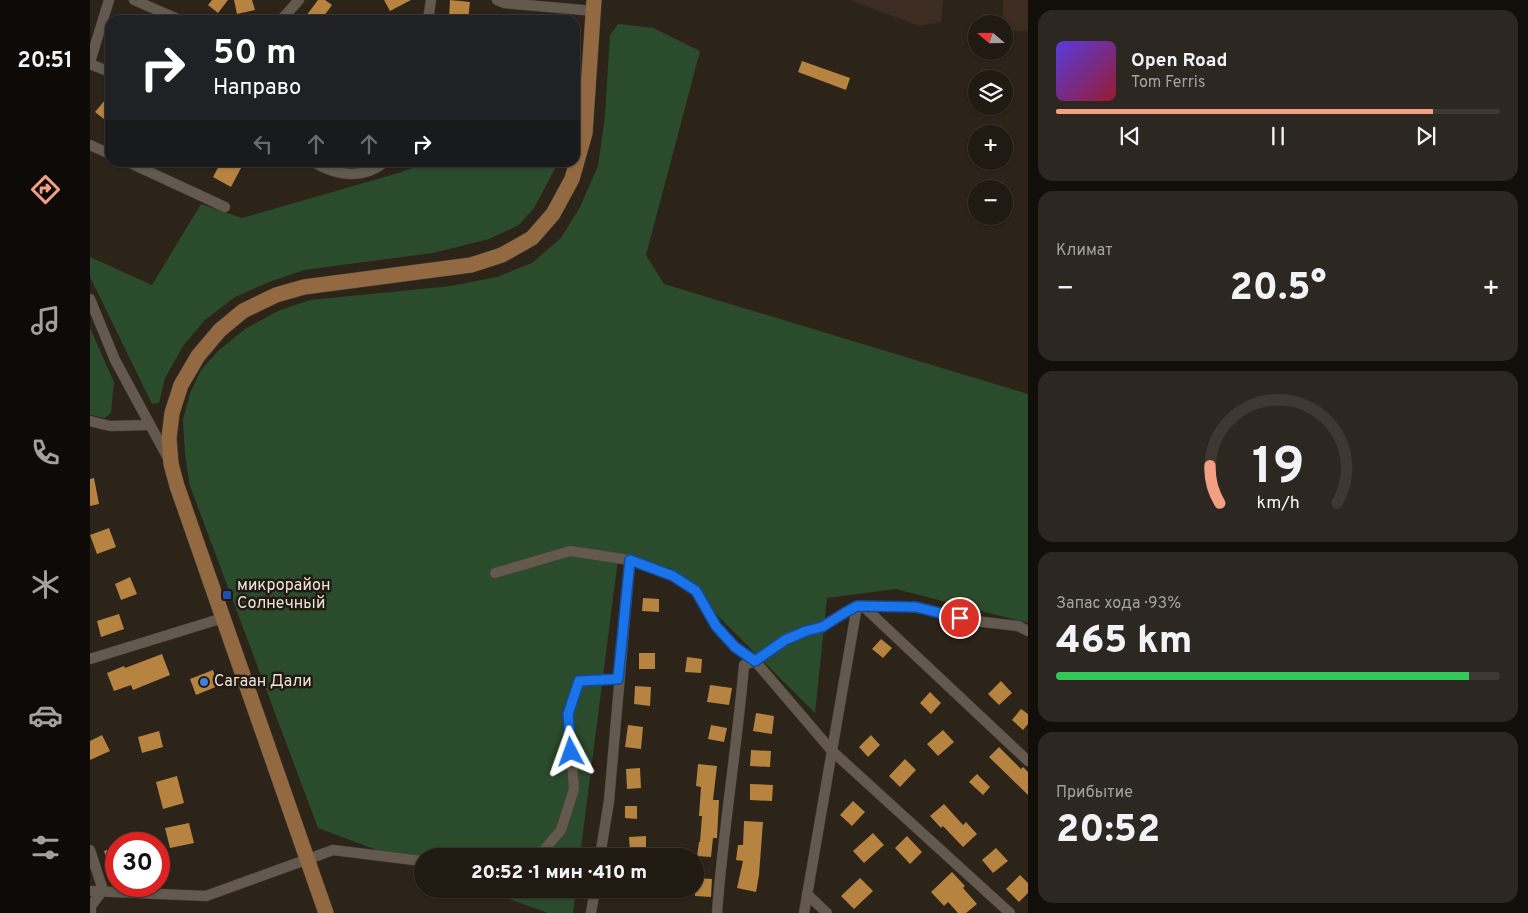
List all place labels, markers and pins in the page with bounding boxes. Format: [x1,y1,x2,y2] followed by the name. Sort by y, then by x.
[237,576,330,614] place label: микрорайон Солнечный
[221,589,233,601] marker: микрорайон Солнечный
[939,597,981,639] pin
[214,672,312,692] place label: Сагаан Дали
[198,676,210,688] marker: Сагаан Дали

